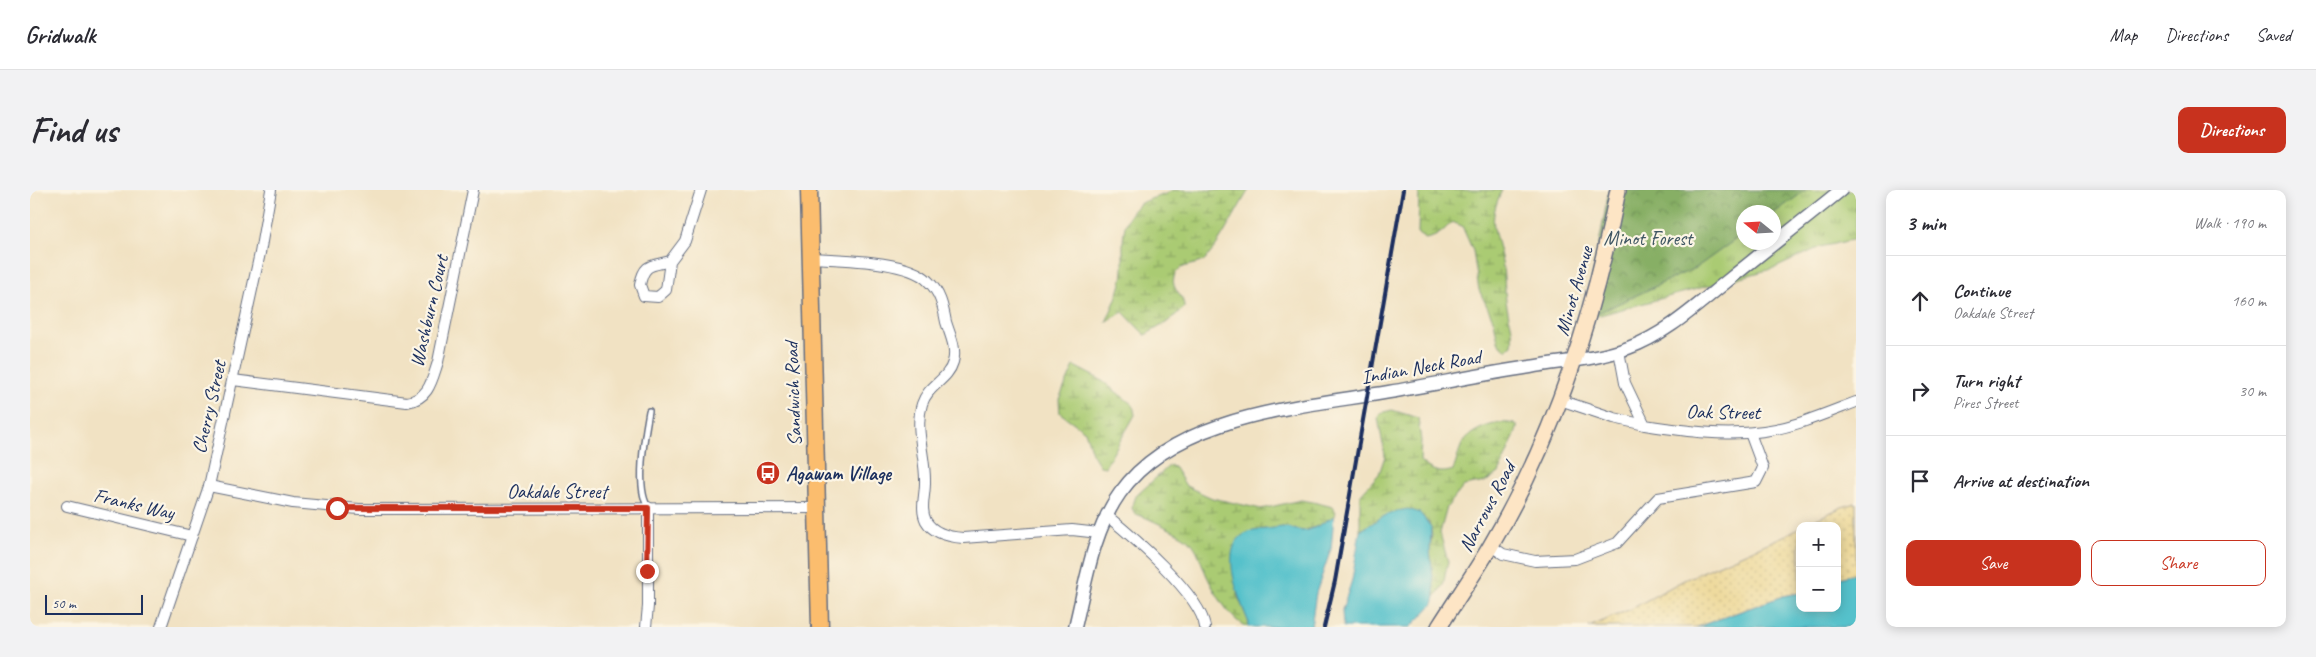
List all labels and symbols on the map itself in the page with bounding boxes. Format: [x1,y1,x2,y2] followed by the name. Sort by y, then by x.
[1736,205,1781,250] north arrow
[1604,226,1695,251] park label: Minot Forest
[1549,242,1599,339] street label: Minot Avenue
[404,250,455,369] street label: Washburn Court
[779,338,807,447] street label: Sandwich Road
[1359,344,1486,390] street label: Indian Neck Road
[186,356,232,456] street label: Cherry Street
[1686,399,1763,425] street label: Oak Street
[1453,455,1523,556] street label: Narrows Road
[755,460,781,486] bus stop icon: Agawam Village
[786,461,892,486] place label: Agawam Village
[507,479,610,504] street label: Oakdale Street
[91,483,178,526] street label: Franks Way
[326,497,349,520] route start
[636,560,659,583] route end
[45,592,142,615] scale bar

